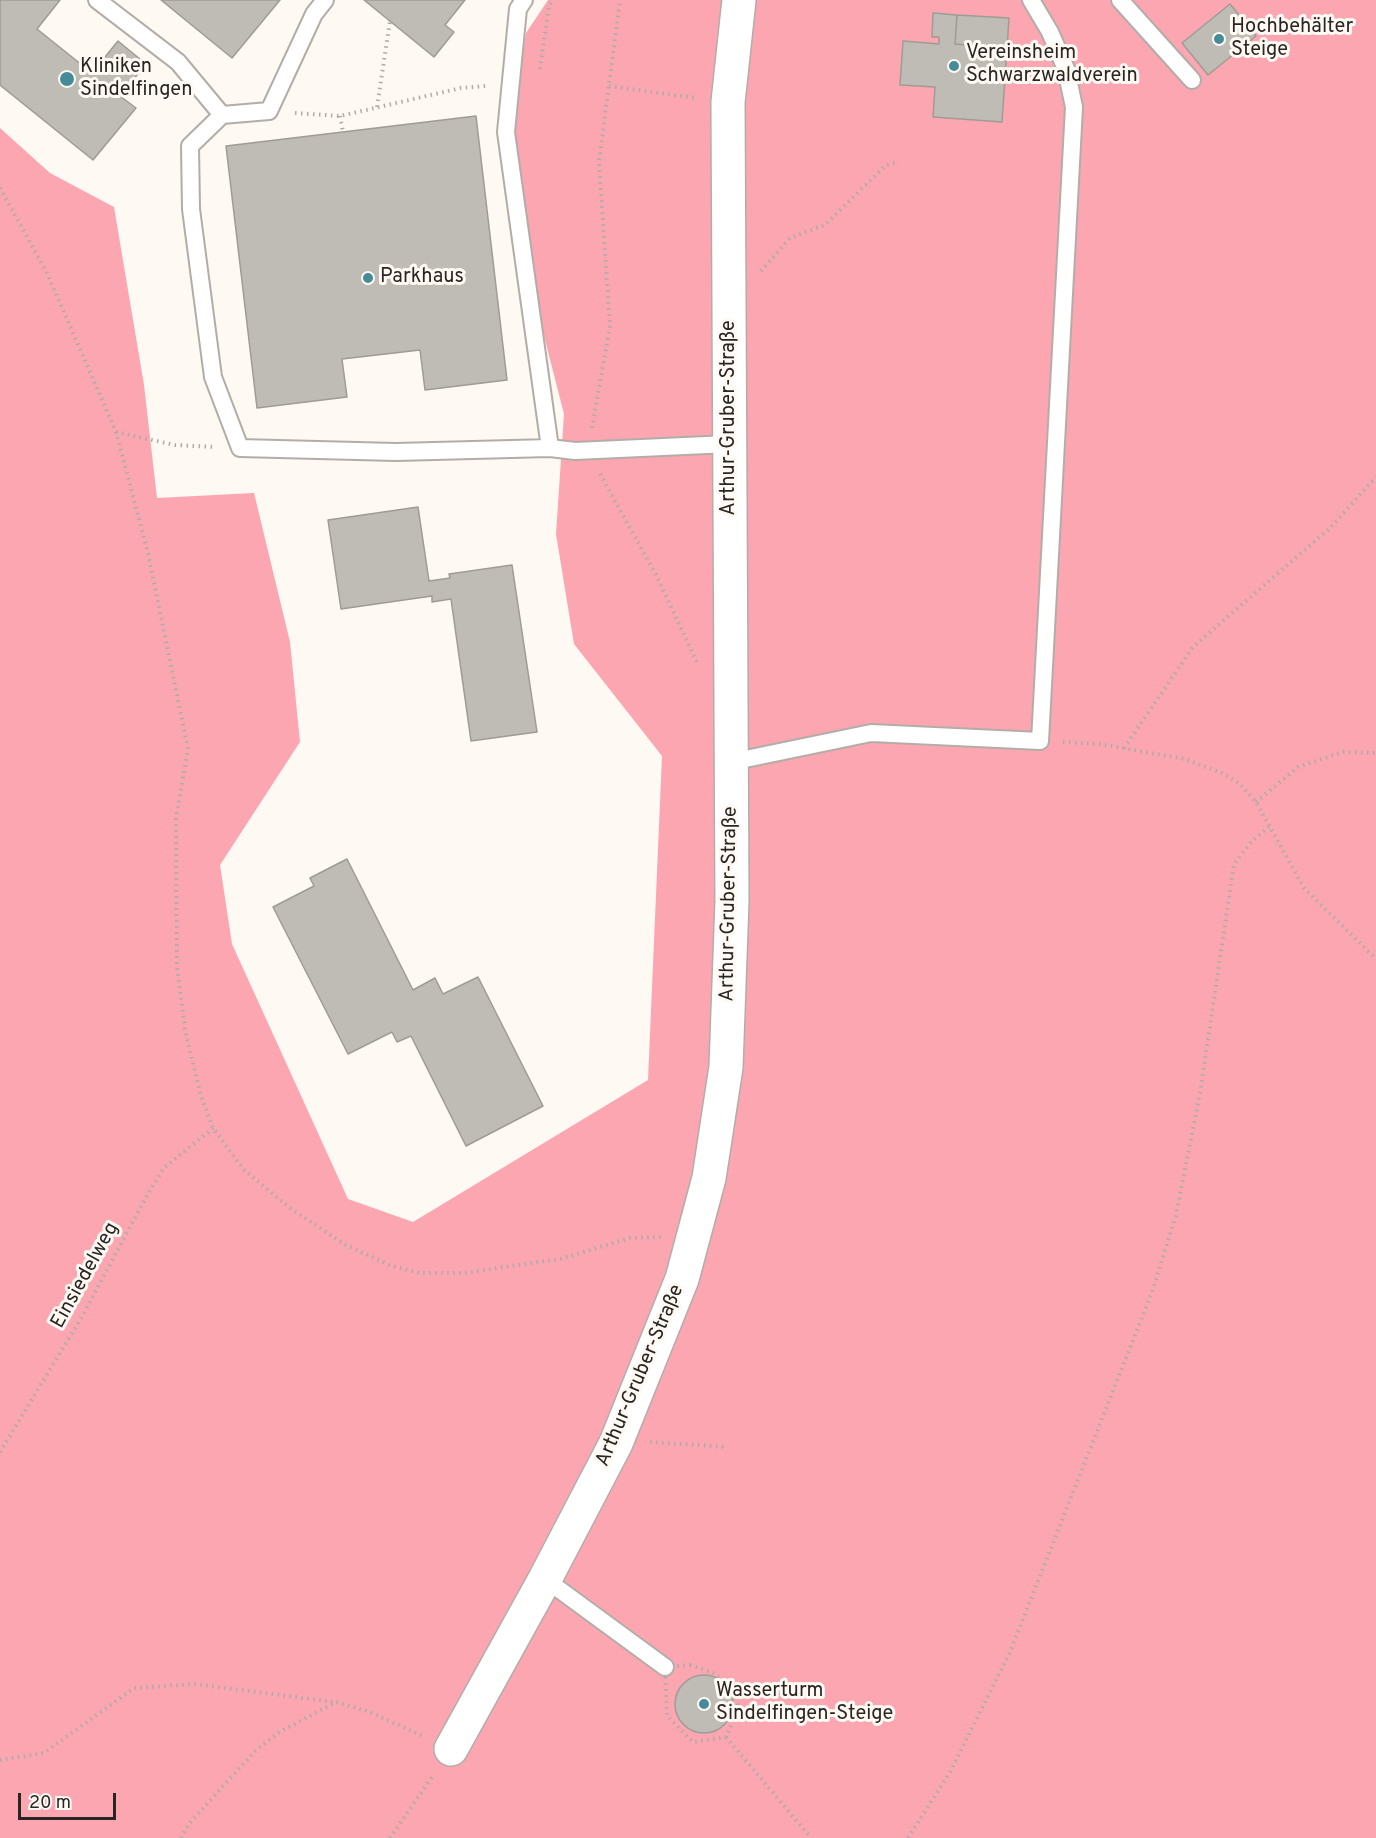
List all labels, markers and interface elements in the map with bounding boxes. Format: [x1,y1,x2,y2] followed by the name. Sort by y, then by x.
[1231,16,1353,63] place label: Hochbehälter Steige
[1212,32,1226,46] marker: Hochbehälter Steige
[966,42,1138,89] place label: Vereinsheim Schwarzwaldverein
[80,56,193,103] place label: Kliniken Sindelfingen
[947,59,961,73] marker: Vereinsheim Schwarzwaldverein
[58,70,76,88] marker: Kliniken Sindelfingen
[380,266,464,290] place label: Parkhaus
[361,271,375,285] marker: Parkhaus
[718,320,742,516] street label: Arthur-Gruber-Straße
[716,806,744,1002] street label: Arthur-Gruber-Straße
[47,1219,125,1333] street label: Einsiedelweg
[592,1281,690,1471] street label: Arthur-Gruber-Straße
[716,1680,893,1727] place label: Wasserturm Sindelfingen-Steige
[697,1697,711,1711] marker: Wasserturm Sindelfingen-Steige
[21,1781,118,1819] scale bar
[29,1792,71,1815] text: 20 m

